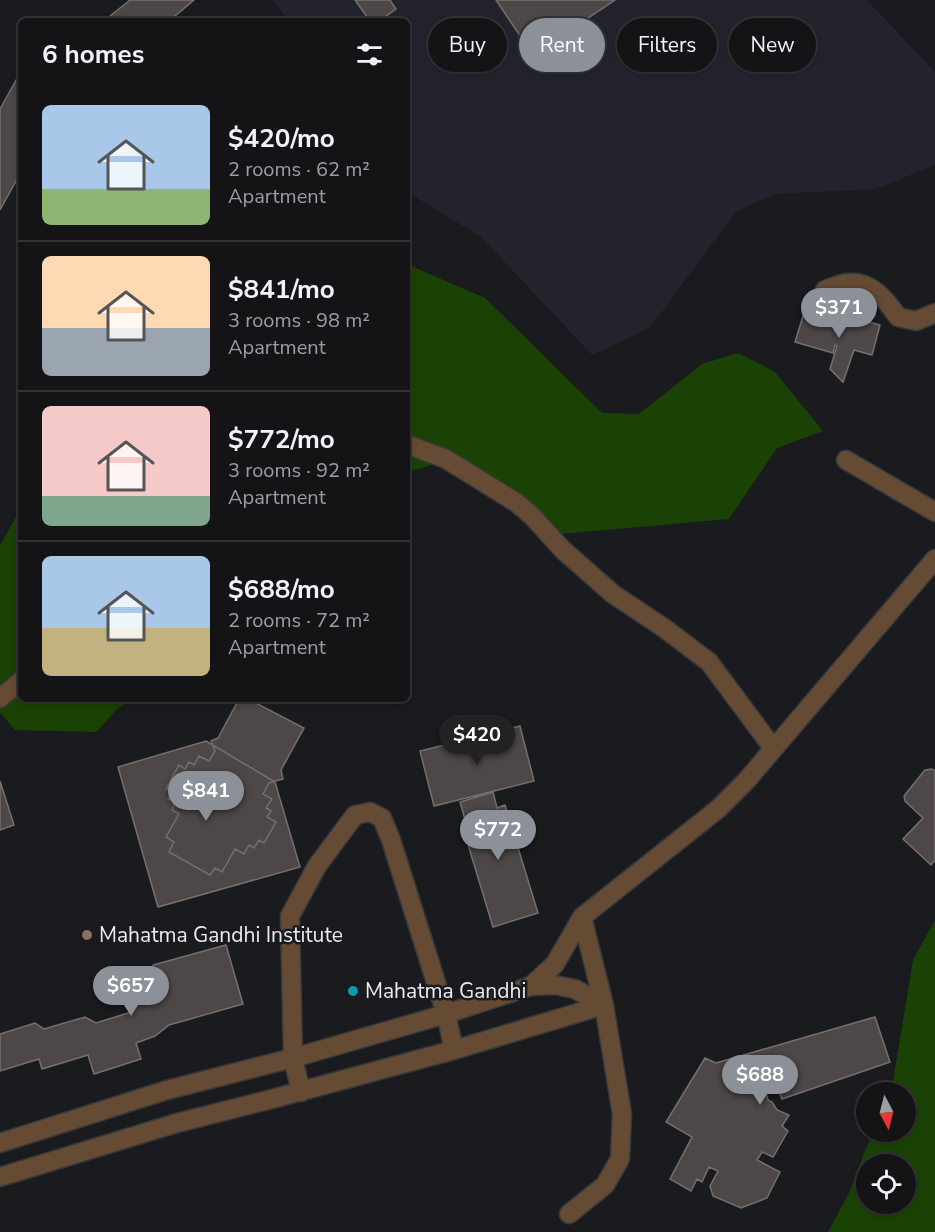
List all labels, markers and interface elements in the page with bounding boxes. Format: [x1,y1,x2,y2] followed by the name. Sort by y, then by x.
[428,18,507,72] chip: Buy
[519,18,605,72] chip: Rent
[617,18,717,72] chip: Filters
[729,18,816,72] chip: New
[42,37,144,72] text: 6 homes
[353,38,386,71] icon: filters
[228,121,335,156] text: $420/mo
[90,129,162,201] icon: home
[228,156,370,183] text: 2 rooms · 62 m²
[228,183,326,210] text: Apartment
[228,272,335,307] text: $841/mo
[90,280,162,352] icon: home
[803,288,875,339] pin: $371
[815,294,863,321] text: $371
[228,307,370,334] text: 3 rooms · 98 m²
[228,334,326,361] text: Apartment
[228,422,335,457] text: $772/mo
[90,430,162,502] icon: home
[228,457,370,484] text: 3 rooms · 92 m²
[228,484,326,511] text: Apartment
[228,572,335,607] text: $688/mo
[90,580,162,652] icon: home
[228,607,370,634] text: 2 rooms · 72 m²
[228,634,326,661] text: Apartment
[441,715,513,766] pin: $420
[453,721,501,748] text: $420
[170,771,242,822] pin: $841
[182,777,230,804] text: $841
[462,810,534,861] pin: $772
[474,816,522,843] text: $772
[99,921,343,949] place label: Mahatma Gandhi Institute
[80,928,94,942] marker: Mahatma Gandhi Institute
[95,966,167,1017] pin: $657
[107,972,155,999] text: $657
[365,977,526,1005] place label: Mahatma Gandhi
[346,984,360,998] marker: Mahatma Gandhi
[724,1055,796,1106] pin: $688
[736,1061,784,1088] text: $688
[856,1082,916,1142] north arrow
[856,1082,916,1214] map controls
[856,1154,916,1214] button: locate

